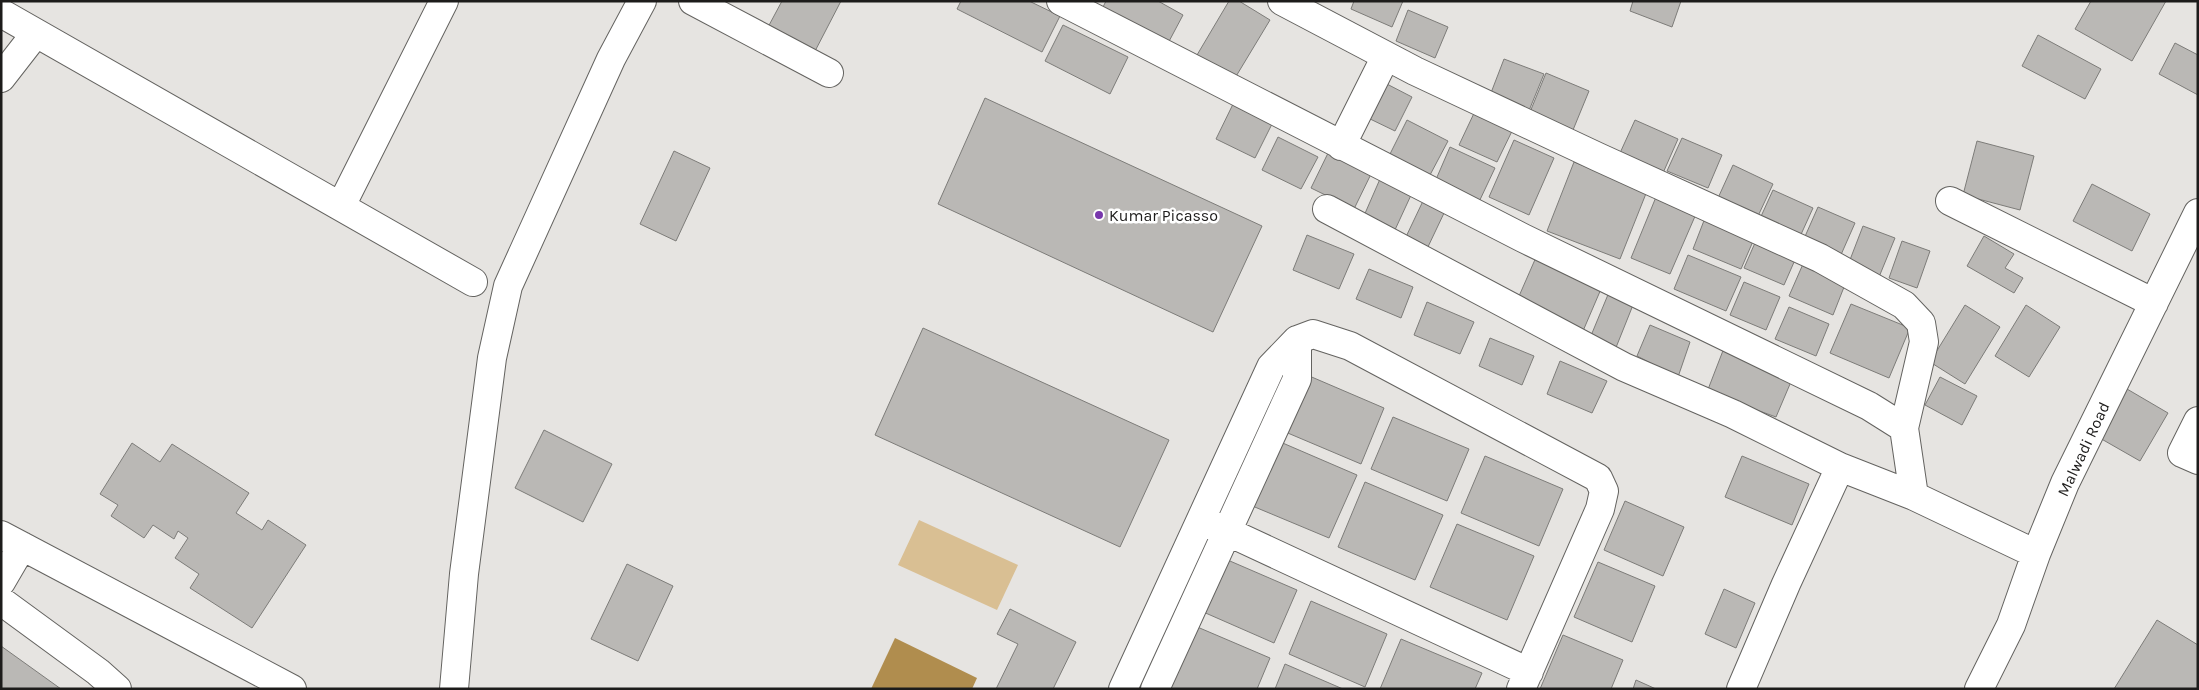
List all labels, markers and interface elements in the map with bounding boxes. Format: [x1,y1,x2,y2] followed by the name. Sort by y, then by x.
[1109,206,1218,225] place label: Kumar Picasso
[1093,209,1105,221] marker: Kumar Picasso
[2053,399,2114,500] street label: Malwadi Road

